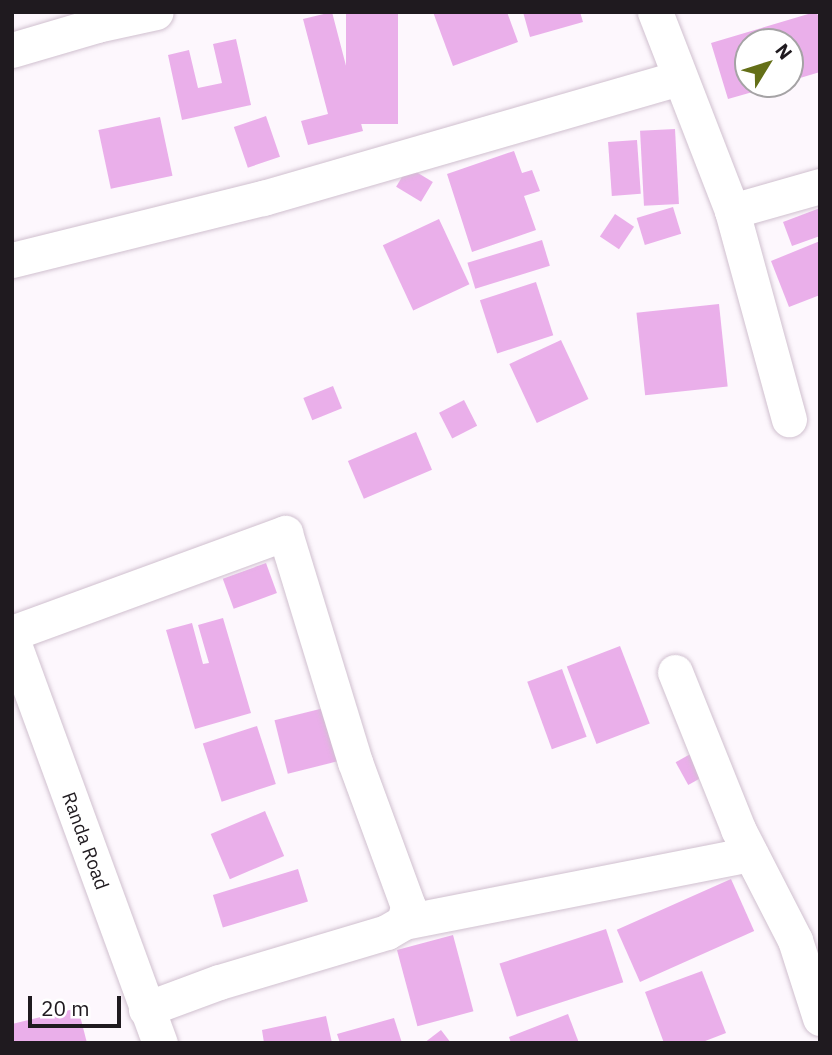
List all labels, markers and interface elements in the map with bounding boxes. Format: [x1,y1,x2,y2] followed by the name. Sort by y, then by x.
[734,28,804,98] north arrow
[770,38,798,64] text: N
[57,789,113,893] street label: Randa Road
[32,982,124,1026] scale bar
[41,994,90,1022] text: 20 m

